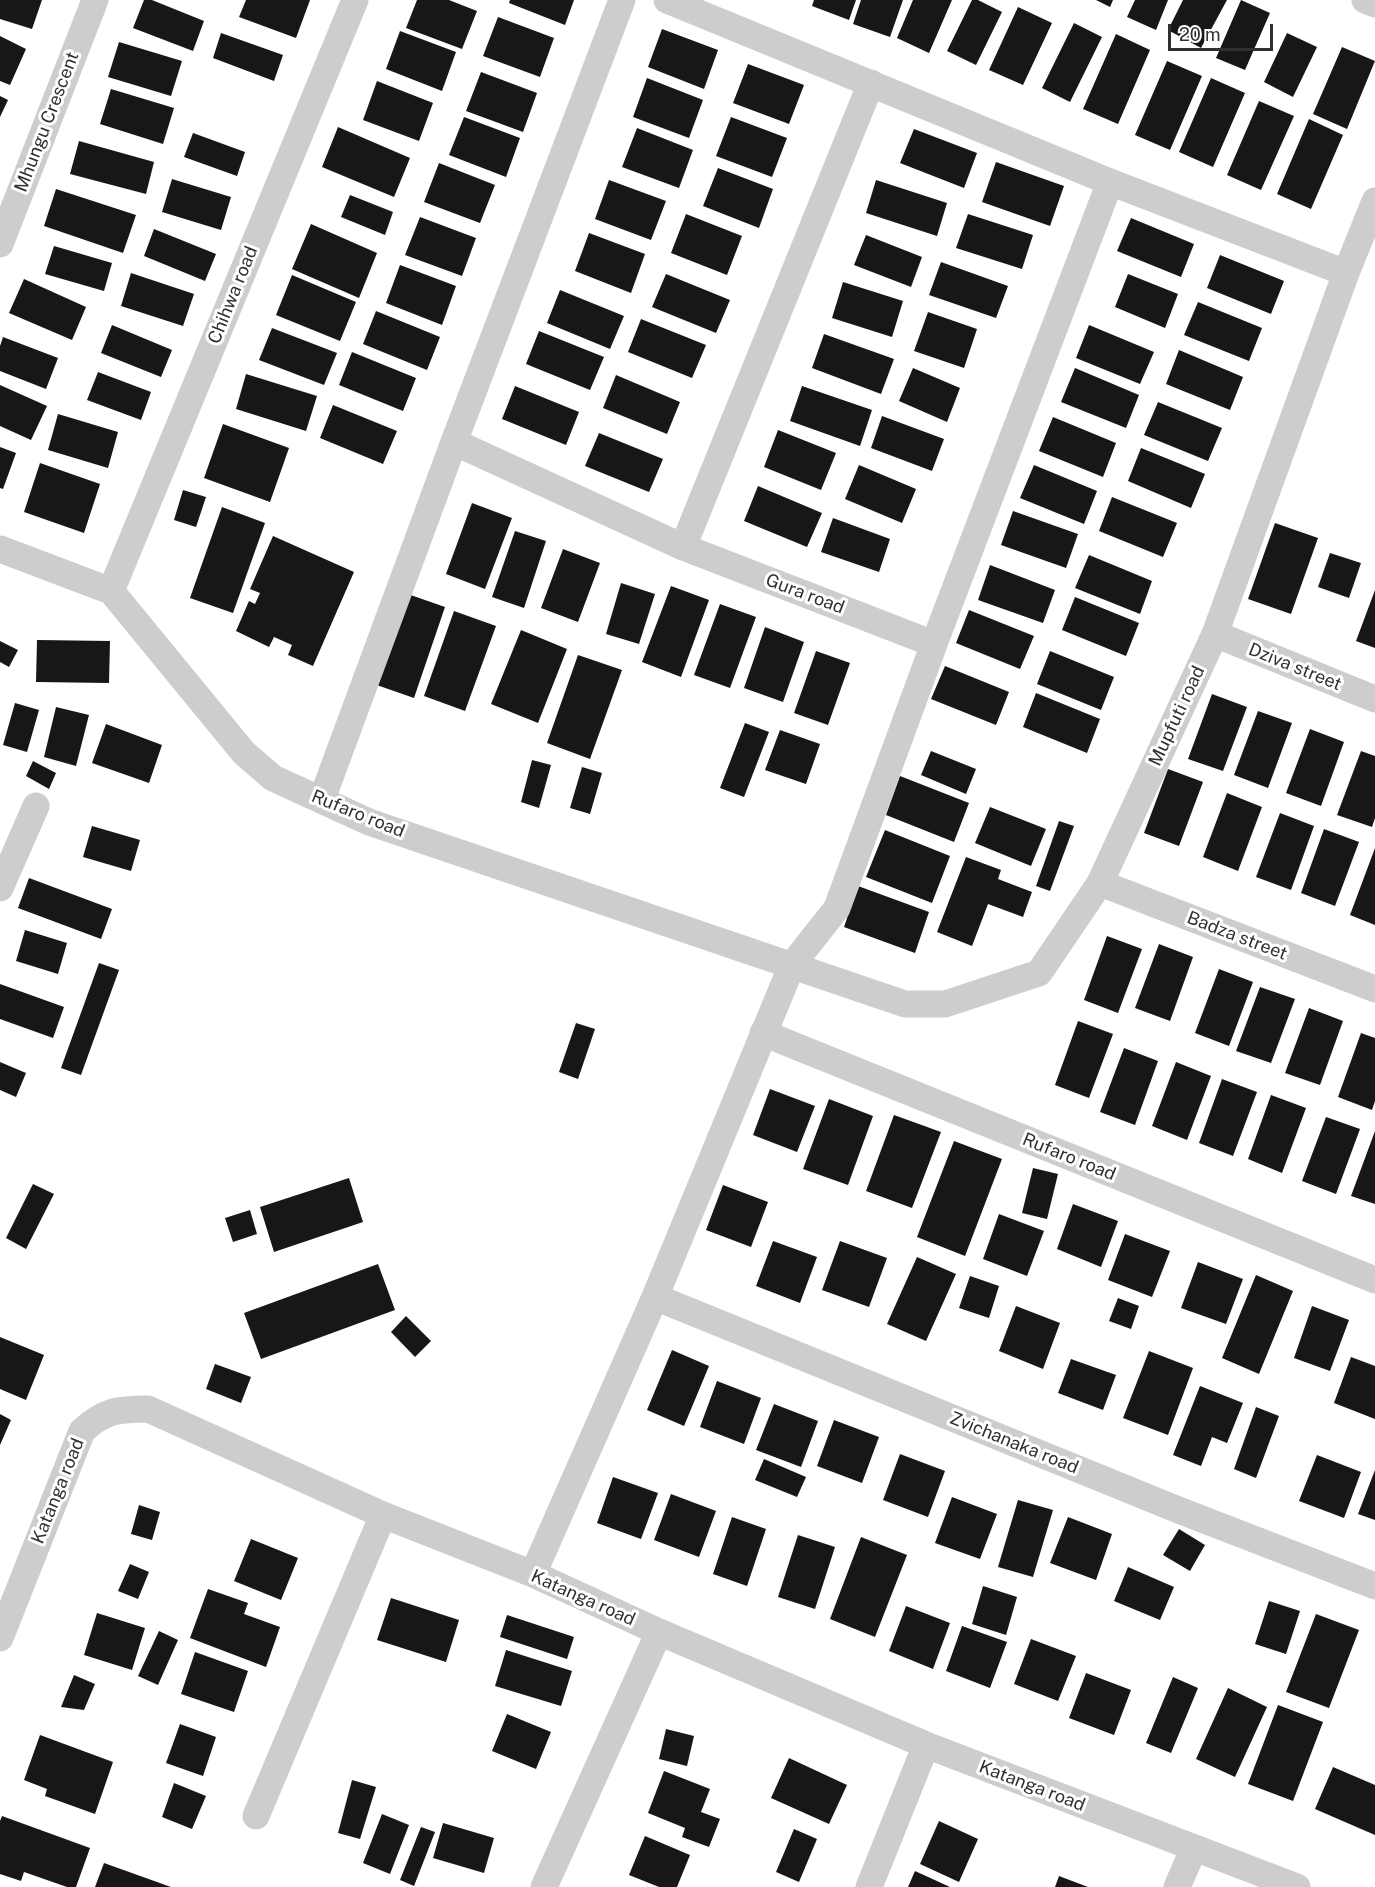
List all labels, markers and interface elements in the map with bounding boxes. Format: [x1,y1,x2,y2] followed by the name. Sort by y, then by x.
[1171,12,1276,50] scale bar
[1179,24,1221,45] text: 20 m
[10,49,84,195] street label: Mhungu Crescent
[204,243,262,347] street label: Chihwa road
[763,569,847,619] street label: Gura road
[1245,639,1345,695] street label: Dziva street
[1144,663,1210,769] street label: Mupfuti road
[308,785,408,843] street label: Rufaro road
[1184,907,1290,965] street label: Badza street
[1019,1128,1119,1186] street label: Rufaro road
[947,1407,1081,1479] street label: Zvichanaka road
[27,1435,89,1547] street label: Katanga road
[528,1565,638,1631] street label: Katanga road
[976,1756,1088,1816] street label: Katanga road

